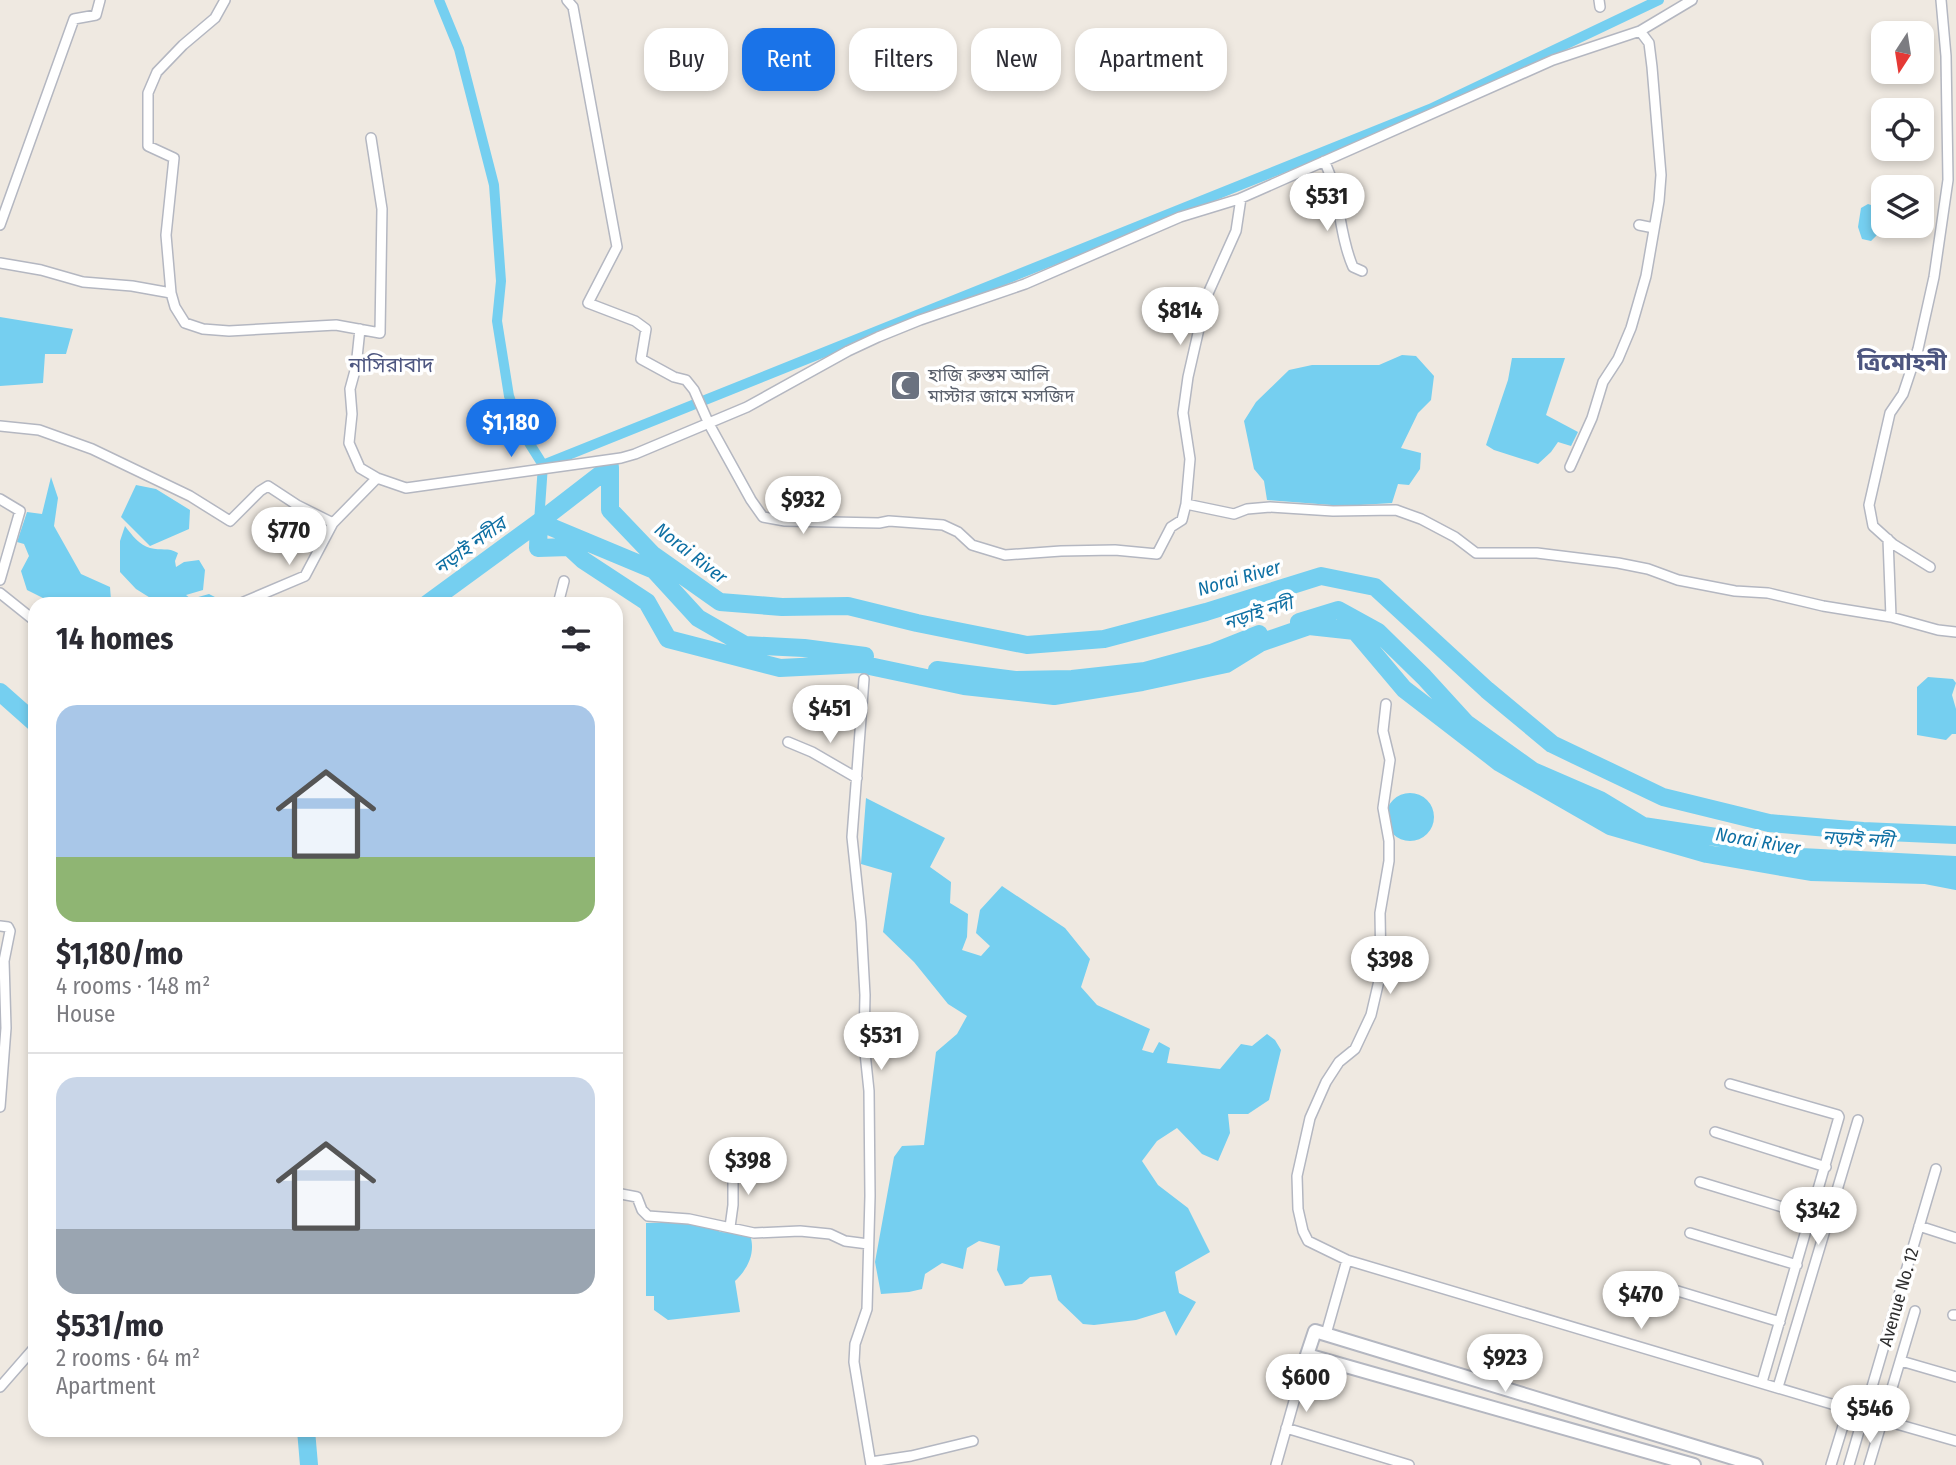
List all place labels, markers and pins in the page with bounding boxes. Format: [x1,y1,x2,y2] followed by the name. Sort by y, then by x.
[1286,174,1368,233] pin: $531
[1139,288,1221,347] pin: $814
[927,364,1075,407] place label: হাজি রুস্তম আলি মাস্টার জামে মসজিদ
[888,368,922,402] mosque icon: হাজি রুস্তম আলি মাস্টার জামে মসজিদ
[454,400,568,459] pin: $1,180
[762,476,844,536] pin: $932
[248,508,330,567] pin: $770
[789,686,871,745] pin: $451
[1349,936,1431,996] pin: $398
[840,1012,922,1072] pin: $531
[707,1138,789,1197] pin: $398
[1777,1188,1859,1247] pin: $342
[1600,1272,1682,1331] pin: $470
[1464,1334,1546,1394] pin: $923
[1265,1354,1347,1414] pin: $600
[1829,1386,1911,1445] pin: $546

